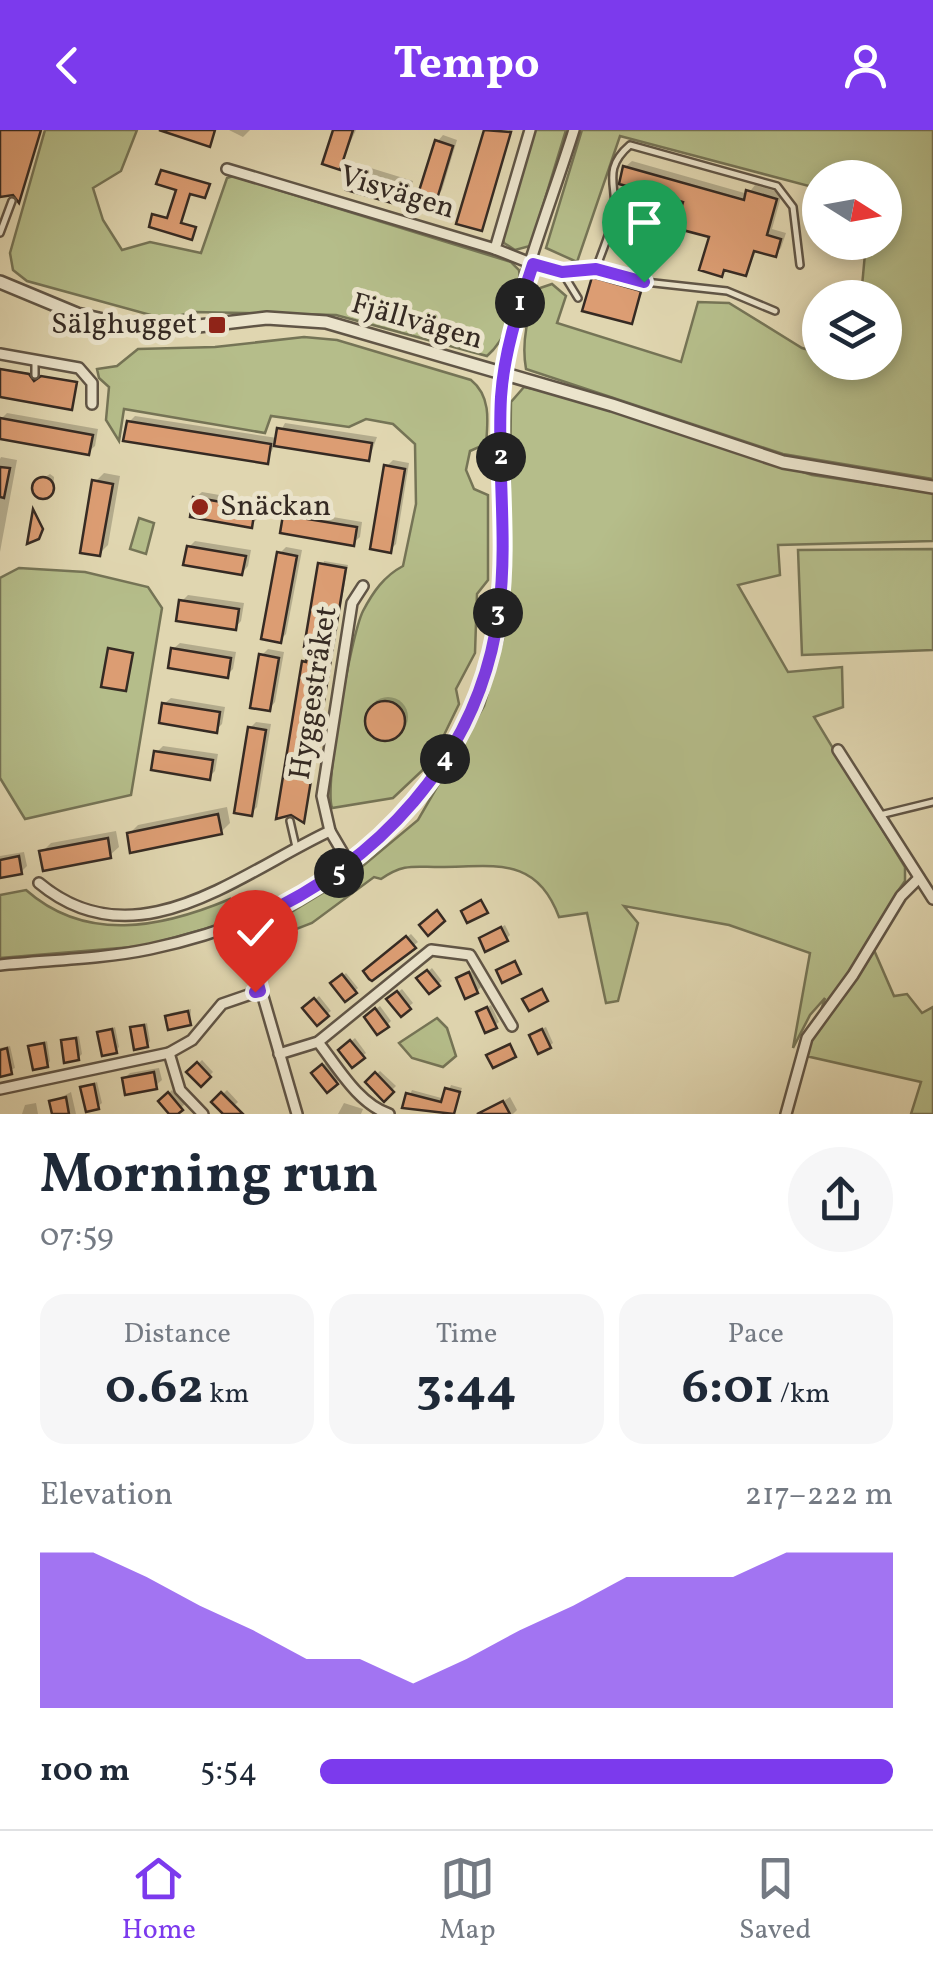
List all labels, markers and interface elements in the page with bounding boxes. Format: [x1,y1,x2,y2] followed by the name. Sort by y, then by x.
[393,34,540,97] text: Tempo
[40,38,95,93] icon: back
[838,38,893,93] icon: person
[334,156,460,230] street label: Visvägen
[802,160,902,260] north arrow
[802,160,902,380] map controls
[602,180,687,283] pin
[617,195,672,250] icon: arrive
[495,278,545,328] pin: 1
[802,280,902,380] button: layers
[346,283,488,361] street label: Fjällvägen
[514,283,526,322] text: 1
[51,304,197,346] place label: Sälghugget
[206,314,228,336] marker: Sälghugget
[476,432,526,482] pin: 2
[494,437,508,476] text: 2
[220,486,331,528] place label: Snäckan
[189,496,211,518] marker: Snäckan
[473,588,523,638] pin: 3
[491,593,505,632] text: 3
[280,603,348,783] street label: Hyggestråket
[420,734,470,784] pin: 4
[437,739,453,778] text: 4
[314,848,364,898] pin: 5
[332,853,346,892] text: 5
[213,890,298,993] pin
[228,905,283,960] icon: check
[40,1139,379,1215] text: Morning run
[788,1147,893,1252] button: share
[40,1215,114,1259] text: 07:59
[124,1315,231,1354] text: Distance
[436,1315,497,1354] text: Time
[728,1315,784,1354] text: Pace
[105,1354,204,1424] text: 0.62
[416,1354,517,1424] text: 3:44
[682,1354,774,1424] text: 6:01
[204,1375,249,1414] text: km
[774,1375,830,1414] text: /km
[40,1474,173,1518] text: Elevation
[745,1474,893,1518] text: 217–222 m
[40,1750,130,1794] text: 100 m
[200,1750,257,1794] text: 5:54
[122,1851,196,1950] tab: Home
[439,1851,495,1950] tab: Map
[739,1851,811,1950] tab: Saved

